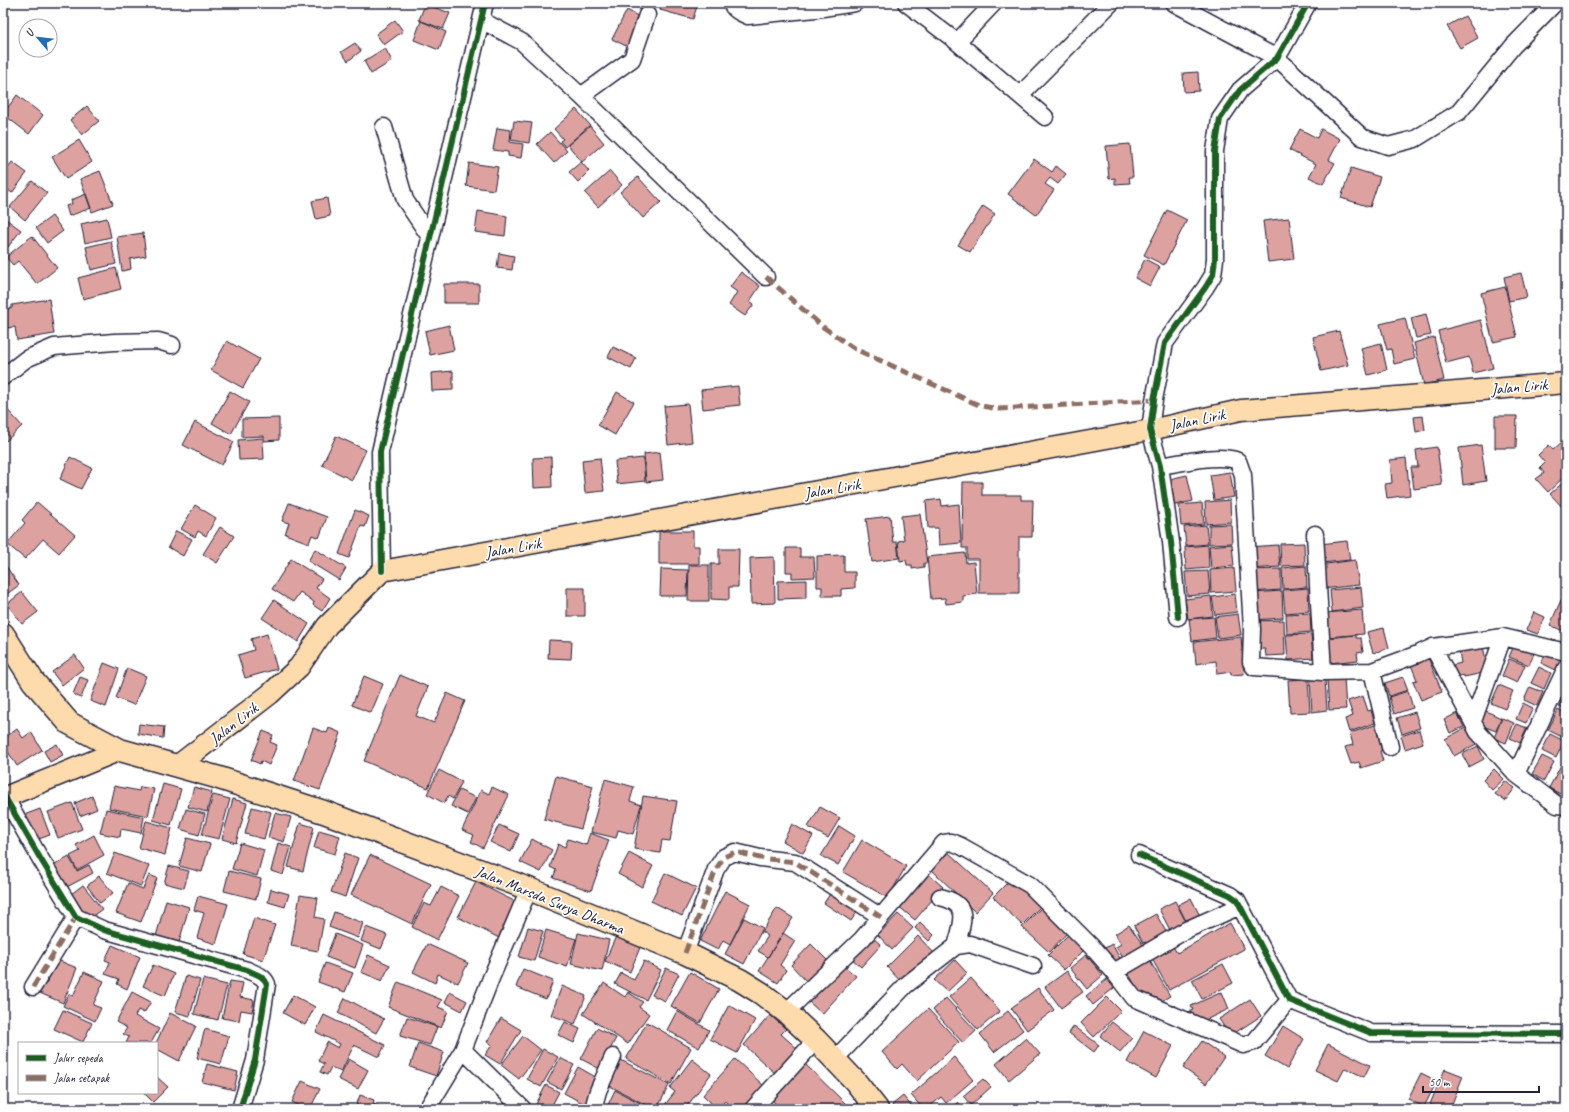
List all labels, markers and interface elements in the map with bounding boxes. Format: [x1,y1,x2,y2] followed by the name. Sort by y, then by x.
[18,18,58,58] north arrow
[22,25,38,39] text: U
[1489,374,1549,399] street label: Jalan Lirik
[1167,404,1228,436] street label: Jalan Lirik
[802,474,863,504] street label: Jalan Lirik
[483,533,544,563] street label: Jalan Lirik
[204,698,263,750] street label: Jalan Lirik
[472,861,628,939] street label: Jalan Marsda Surya Dharma
[18,1042,158,1094] legend
[53,1050,104,1066] text: Jalur sepeda
[1423,1068,1539,1094] scale bar
[53,1070,110,1086] text: Jalan setapak
[1429,1074,1451,1090] text: 50 m

